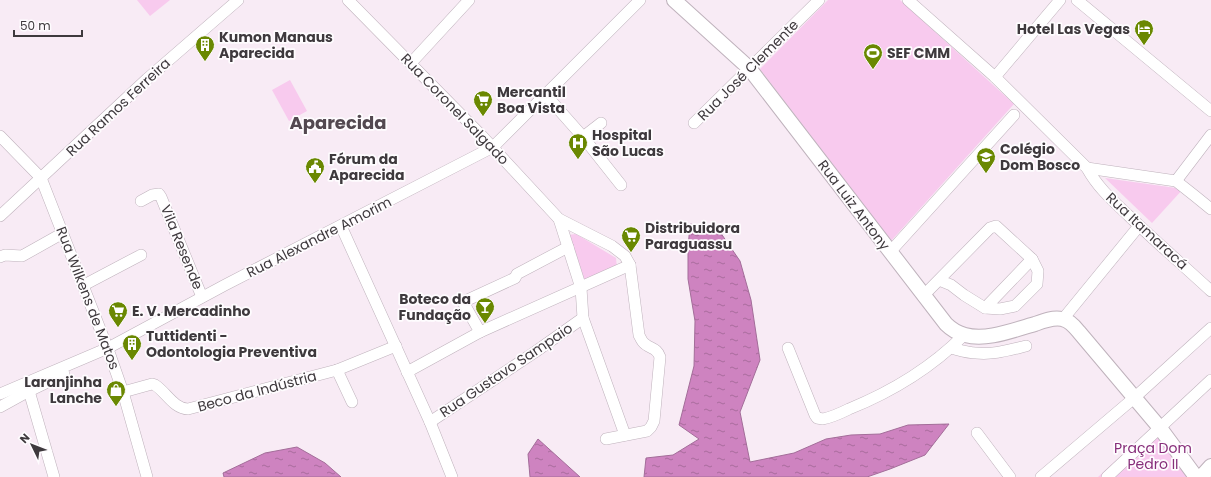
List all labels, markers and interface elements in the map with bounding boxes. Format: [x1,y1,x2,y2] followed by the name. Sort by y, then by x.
[14,12,82,38] scale bar
[693,15,803,125] street label: Rua José Clemente
[20,17,51,34] text: 50 m
[1133,18,1155,46] hotel icon: Hotel Las Vegas
[1017,19,1130,39] place label: Hotel Las Vegas
[219,27,333,63] place label: Kumon Manaus Aparecida
[194,34,216,62] building icon: Kumon Manaus Aparecida
[862,42,884,70] sports icon: SEF CMM
[887,43,950,63] place label: SEF CMM
[396,49,514,169] street label: Rua Coronel Salgado
[61,53,175,161] street label: Rua Ramos Ferreira
[497,82,566,118] place label: Mercantil Boa Vista
[472,89,494,117] supermarket icon: Mercantil Boa Vista
[289,110,387,135] district label: Aparecida
[592,125,664,161] place label: Hospital São Lucas
[567,132,589,160] hospital icon: Hospital São Lucas
[1000,139,1080,175] place label: Colégio Dom Bosco
[975,146,997,174] school or university icon: Colégio Dom Bosco
[329,149,405,185] place label: Fórum da Aparecida
[304,156,326,184] public building icon: Fórum da Aparecida
[813,156,895,254] street label: Rua Luiz Antony
[1102,188,1192,274] street label: Rua Itamaracá
[243,192,395,282] street label: Rua Alexandre Amorim
[156,202,208,293] street label: Vila Resende
[645,218,740,254] place label: Distribuidora Paraguassu
[51,224,125,372] street label: Rua Wilkens de Matos
[620,225,642,253] supermarket icon: Distribuidora Paraguassu
[399,289,471,325] place label: Boteco da Fundação
[474,296,496,324] bar icon: Boteco da Fundação
[107,300,129,328] supermarket icon: E. V. Mercadinho
[132,301,251,321] place label: E. V. Mercadinho
[436,318,576,422] street label: Rua Gustavo Sampaio
[146,326,317,362] place label: Tuttidenti - Odontologia Preventiva
[121,333,143,361] building icon: Tuttidenti - Odontologia Preventiva
[195,365,319,417] street label: Beco da Indústria
[24,372,102,408] place label: Laranjinha Lanche
[105,379,127,407] shop icon: Laranjinha Lanche
[12,425,52,465] north arrow
[16,430,33,447] text: N
[1114,438,1192,474] park label: Praça Dom Pedro II

